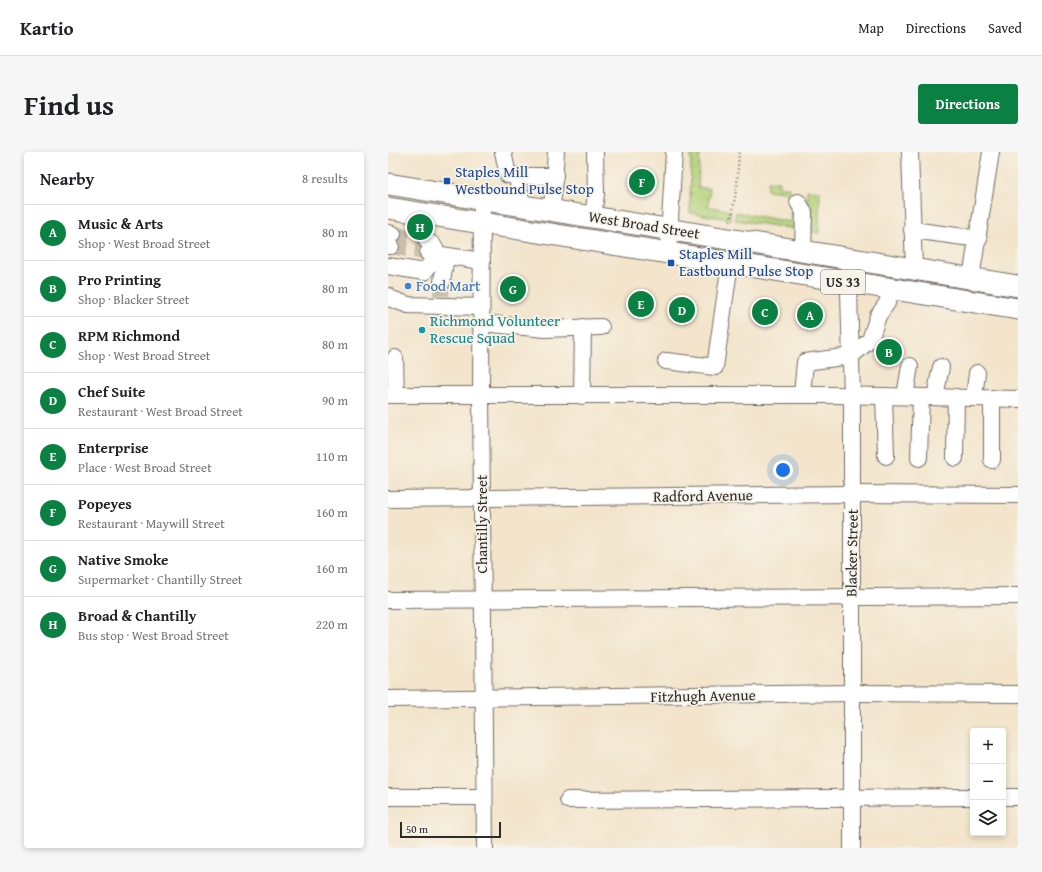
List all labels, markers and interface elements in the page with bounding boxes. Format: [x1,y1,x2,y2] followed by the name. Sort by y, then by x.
[20,14,74,42] text: Kartio
[858,18,884,38] text: Map
[906,18,966,38] text: Directions
[988,18,1022,38] text: Saved
[24,84,114,125] text: Find us
[918,84,1018,124] button: Directions
[455,161,594,199] place label: Staples Mill Westbound Pulse Stop
[40,166,94,191] text: Nearby
[629,167,655,197] pin: F
[302,169,348,188] text: 8 results
[442,176,452,186] marker: Staples Mill Westbound Pulse Stop
[587,205,702,244] street label: West Broad Street
[407,212,433,242] pin: H
[78,213,163,234] text: Music & Arts
[49,223,57,242] text: A
[322,223,348,242] text: 80 m
[78,234,210,253] text: Shop · West Broad Street
[679,243,813,281] place label: Staples Mill Eastbound Pulse Stop
[666,258,676,268] marker: Staples Mill Eastbound Pulse Stop
[78,269,161,290] text: Pro Printing
[821,270,865,294] road number: US 33
[500,274,526,304] pin: G
[416,275,481,296] place label: Food Mart
[49,279,57,298] text: B
[322,279,348,298] text: 80 m
[403,281,413,291] marker: Food Mart
[628,289,654,319] pin: E
[78,290,189,309] text: Shop · Blacker Street
[669,295,695,325] pin: D
[752,297,778,327] pin: C
[797,300,823,330] pin: A
[430,310,560,348] place label: Richmond Volunteer Rescue Squad
[78,325,180,346] text: RPM Richmond
[417,325,427,335] marker: Richmond Volunteer Rescue Squad
[49,335,57,354] text: C
[322,335,348,354] text: 80 m
[876,337,902,367] pin: B
[78,346,210,365] text: Shop · West Broad Street
[78,381,145,402] text: Chef Suite
[49,391,57,410] text: D
[322,391,348,410] text: 90 m
[78,402,243,421] text: Restaurant · West Broad Street
[78,437,149,458] text: Enterprise
[50,447,56,466] text: E
[316,447,348,466] text: 110 m
[78,458,212,477] text: Place · West Broad Street
[773,460,793,480] your location
[471,474,492,573] street label: Chantilly Street
[653,484,753,507] street label: Radford Avenue
[78,493,132,514] text: Popeyes
[50,503,56,522] text: F
[316,503,348,522] text: 160 m
[840,508,863,597] street label: Blacker Street
[78,514,225,533] text: Restaurant · Maywill Street
[78,549,168,570] text: Native Smoke
[49,559,57,578] text: G
[316,559,348,578] text: 160 m
[78,570,242,589] text: Supermarket · Chantilly Street
[78,605,197,626] text: Broad & Chantilly
[48,615,58,634] text: H
[316,615,348,634] text: 220 m
[78,626,229,645] text: Bus stop · West Broad Street
[650,684,756,707] street label: Fitzhugh Avenue
[970,728,1006,836] map controls
[970,728,1006,764] button: +
[970,764,1006,800] button: −
[970,800,1006,836] button: layers
[400,820,501,839] scale bar
[406,821,428,837] text: 50 m

